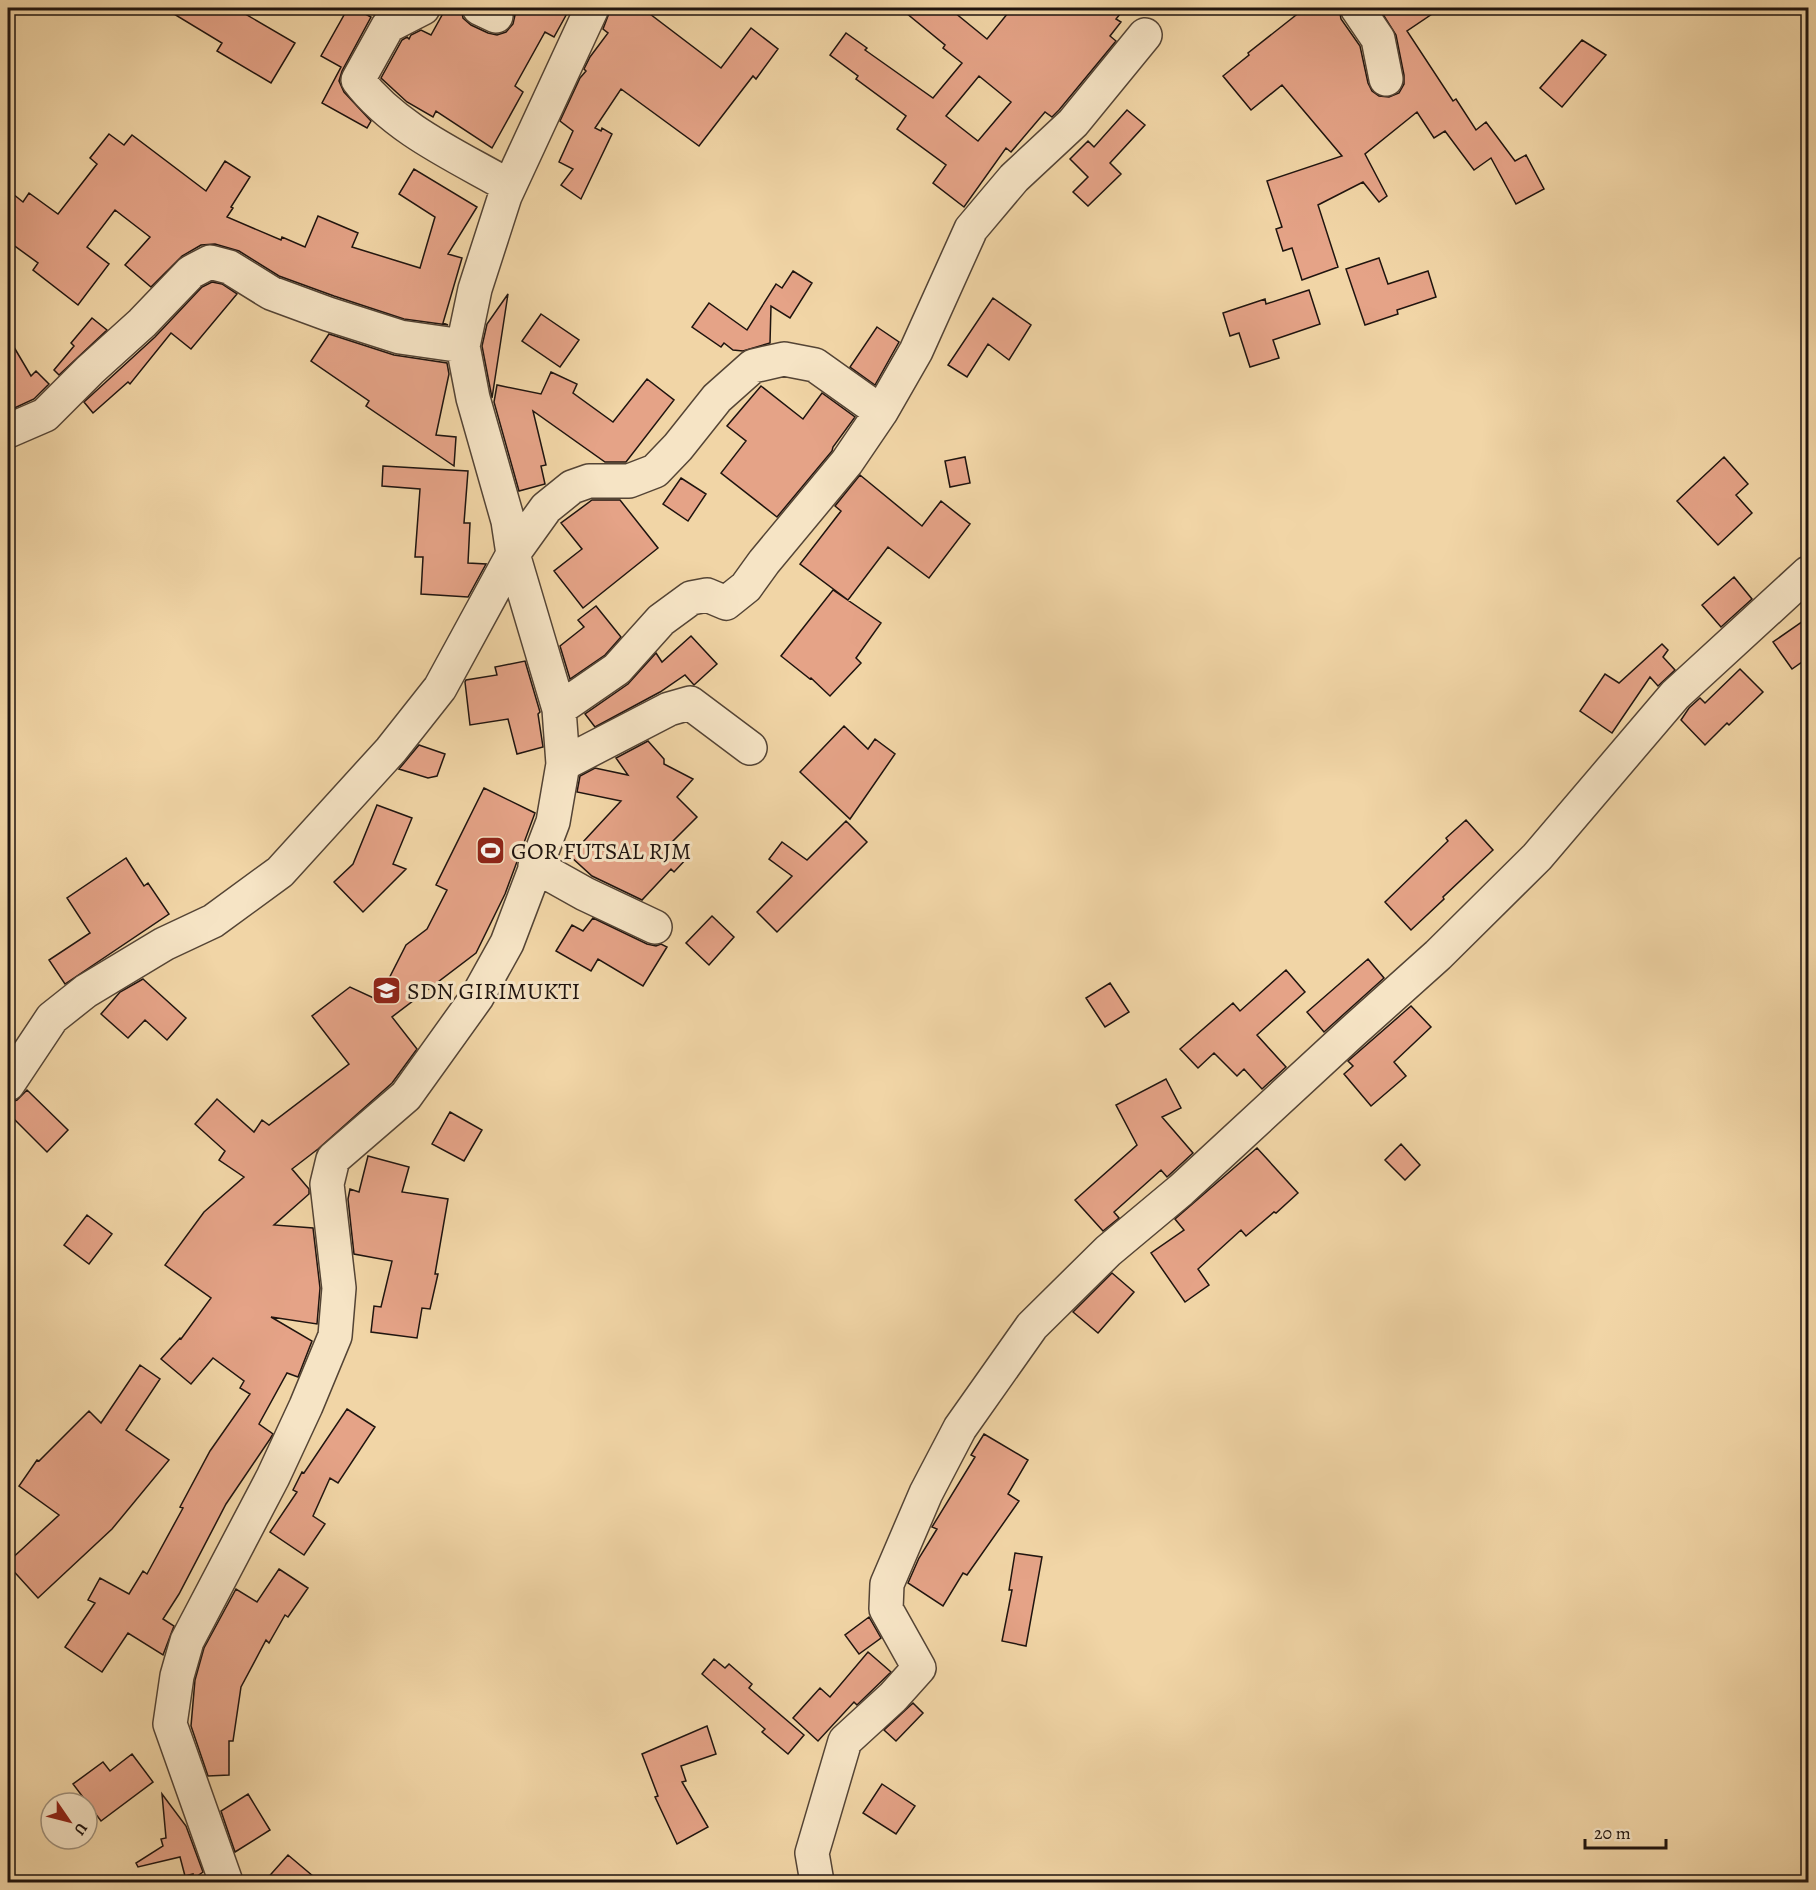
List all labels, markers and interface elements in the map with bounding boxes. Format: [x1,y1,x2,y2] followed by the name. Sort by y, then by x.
[474,835,506,867] sports icon: GOR FUTSAL RJM
[511,835,691,867] place label: GOR FUTSAL RJM
[370,975,402,1007] school or university icon: SDN GIRIMUKTI
[407,975,580,1007] place label: SDN GIRIMUKTI
[39,1791,99,1851] north arrow
[1585,1812,1666,1850] scale bar
[68,1818,92,1840] text: U
[1594,1821,1631,1845] text: 20 m

